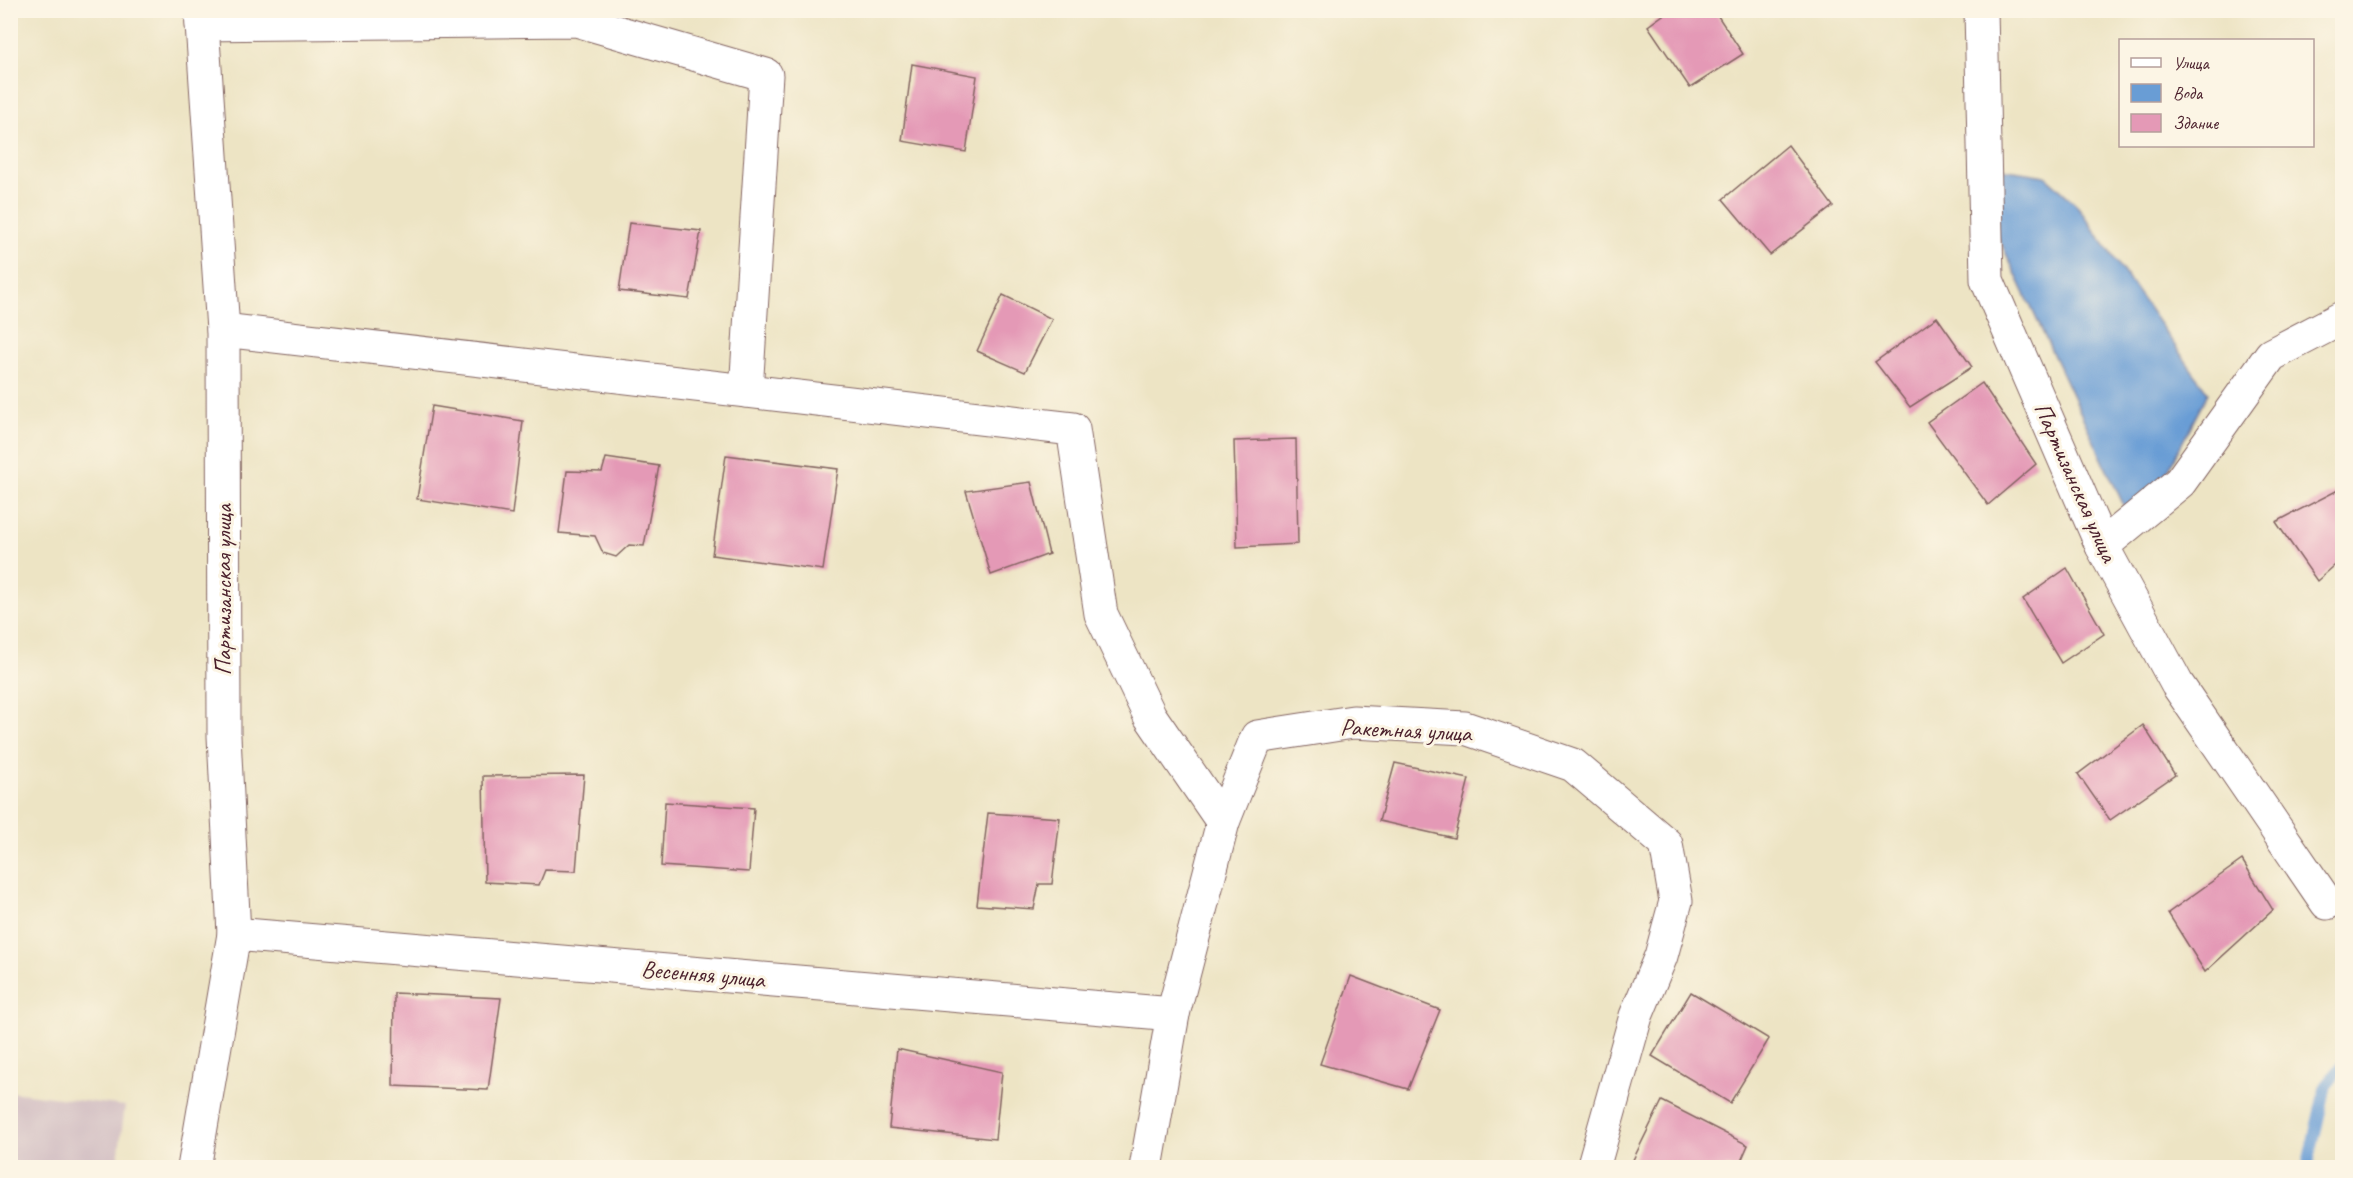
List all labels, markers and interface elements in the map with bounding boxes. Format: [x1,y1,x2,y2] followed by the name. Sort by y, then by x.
[2119,39,2314,147] legend
[2173,52,2210,74] text: Улица
[2173,82,2204,104] text: Вода
[2173,112,2219,134] text: Здание
[2027,398,2125,568] street label: Партизанская улица
[208,503,238,676] street label: Партизанская улица
[1340,712,1474,748] street label: Ракетная улица
[640,954,767,994] street label: Весенняя улица

